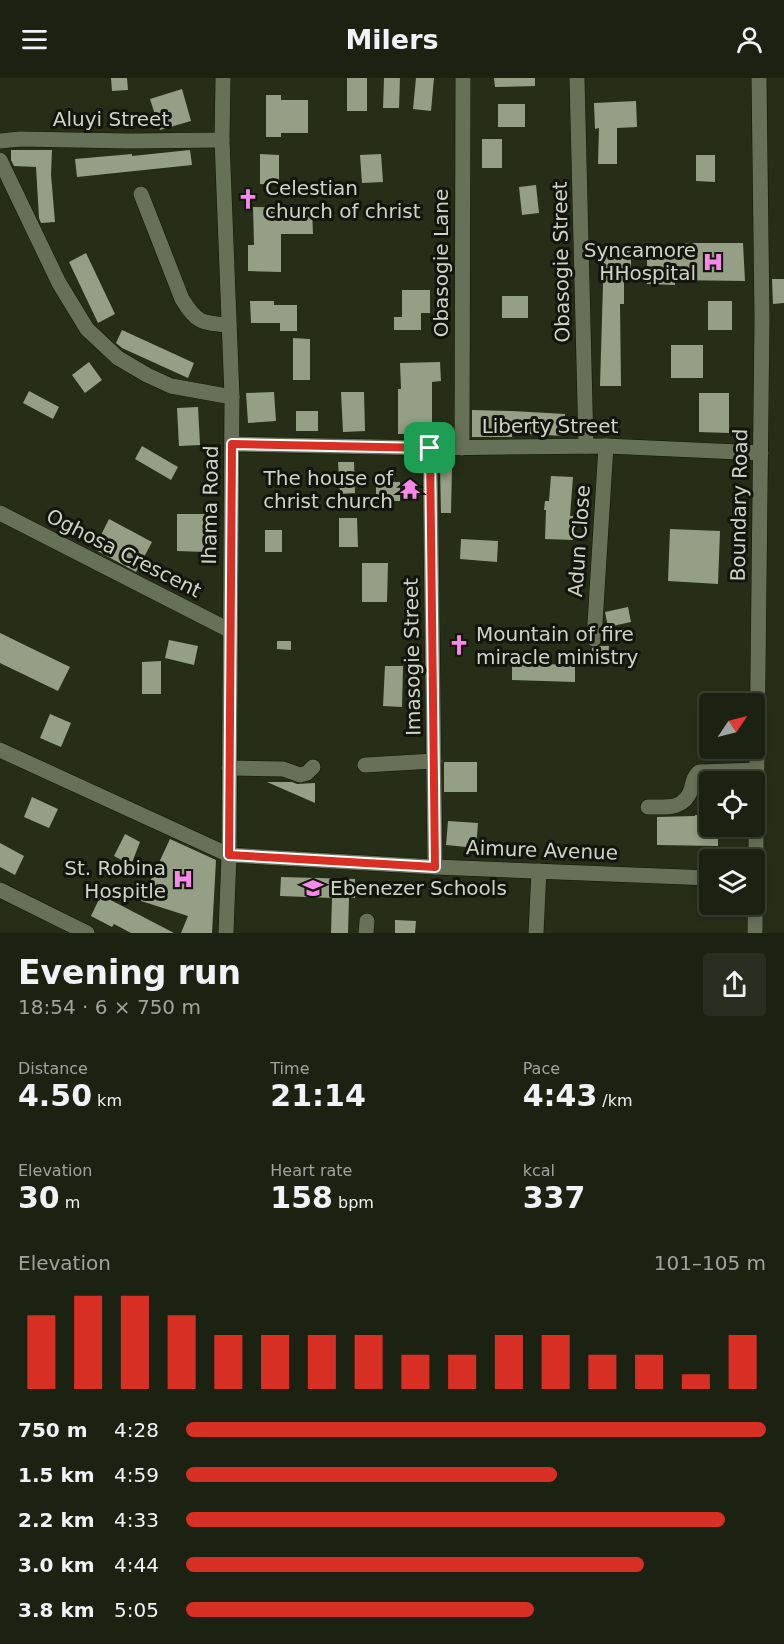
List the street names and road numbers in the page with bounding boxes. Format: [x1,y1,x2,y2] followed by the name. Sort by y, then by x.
[53,107,169,131] street label: Aluyi Street
[548,181,574,343] street label: Obasogie Street
[429,189,453,337] street label: Obasogie Lane
[482,414,619,438] street label: Liberty Street
[726,428,752,582] street label: Boundary Road
[197,445,223,565] street label: Ihama Road
[563,484,595,598] street label: Adun Close
[43,504,206,603] street label: Oghosa Crescent
[399,578,425,736] street label: Imasogie Street
[466,835,618,865] street label: Aimure Avenue

